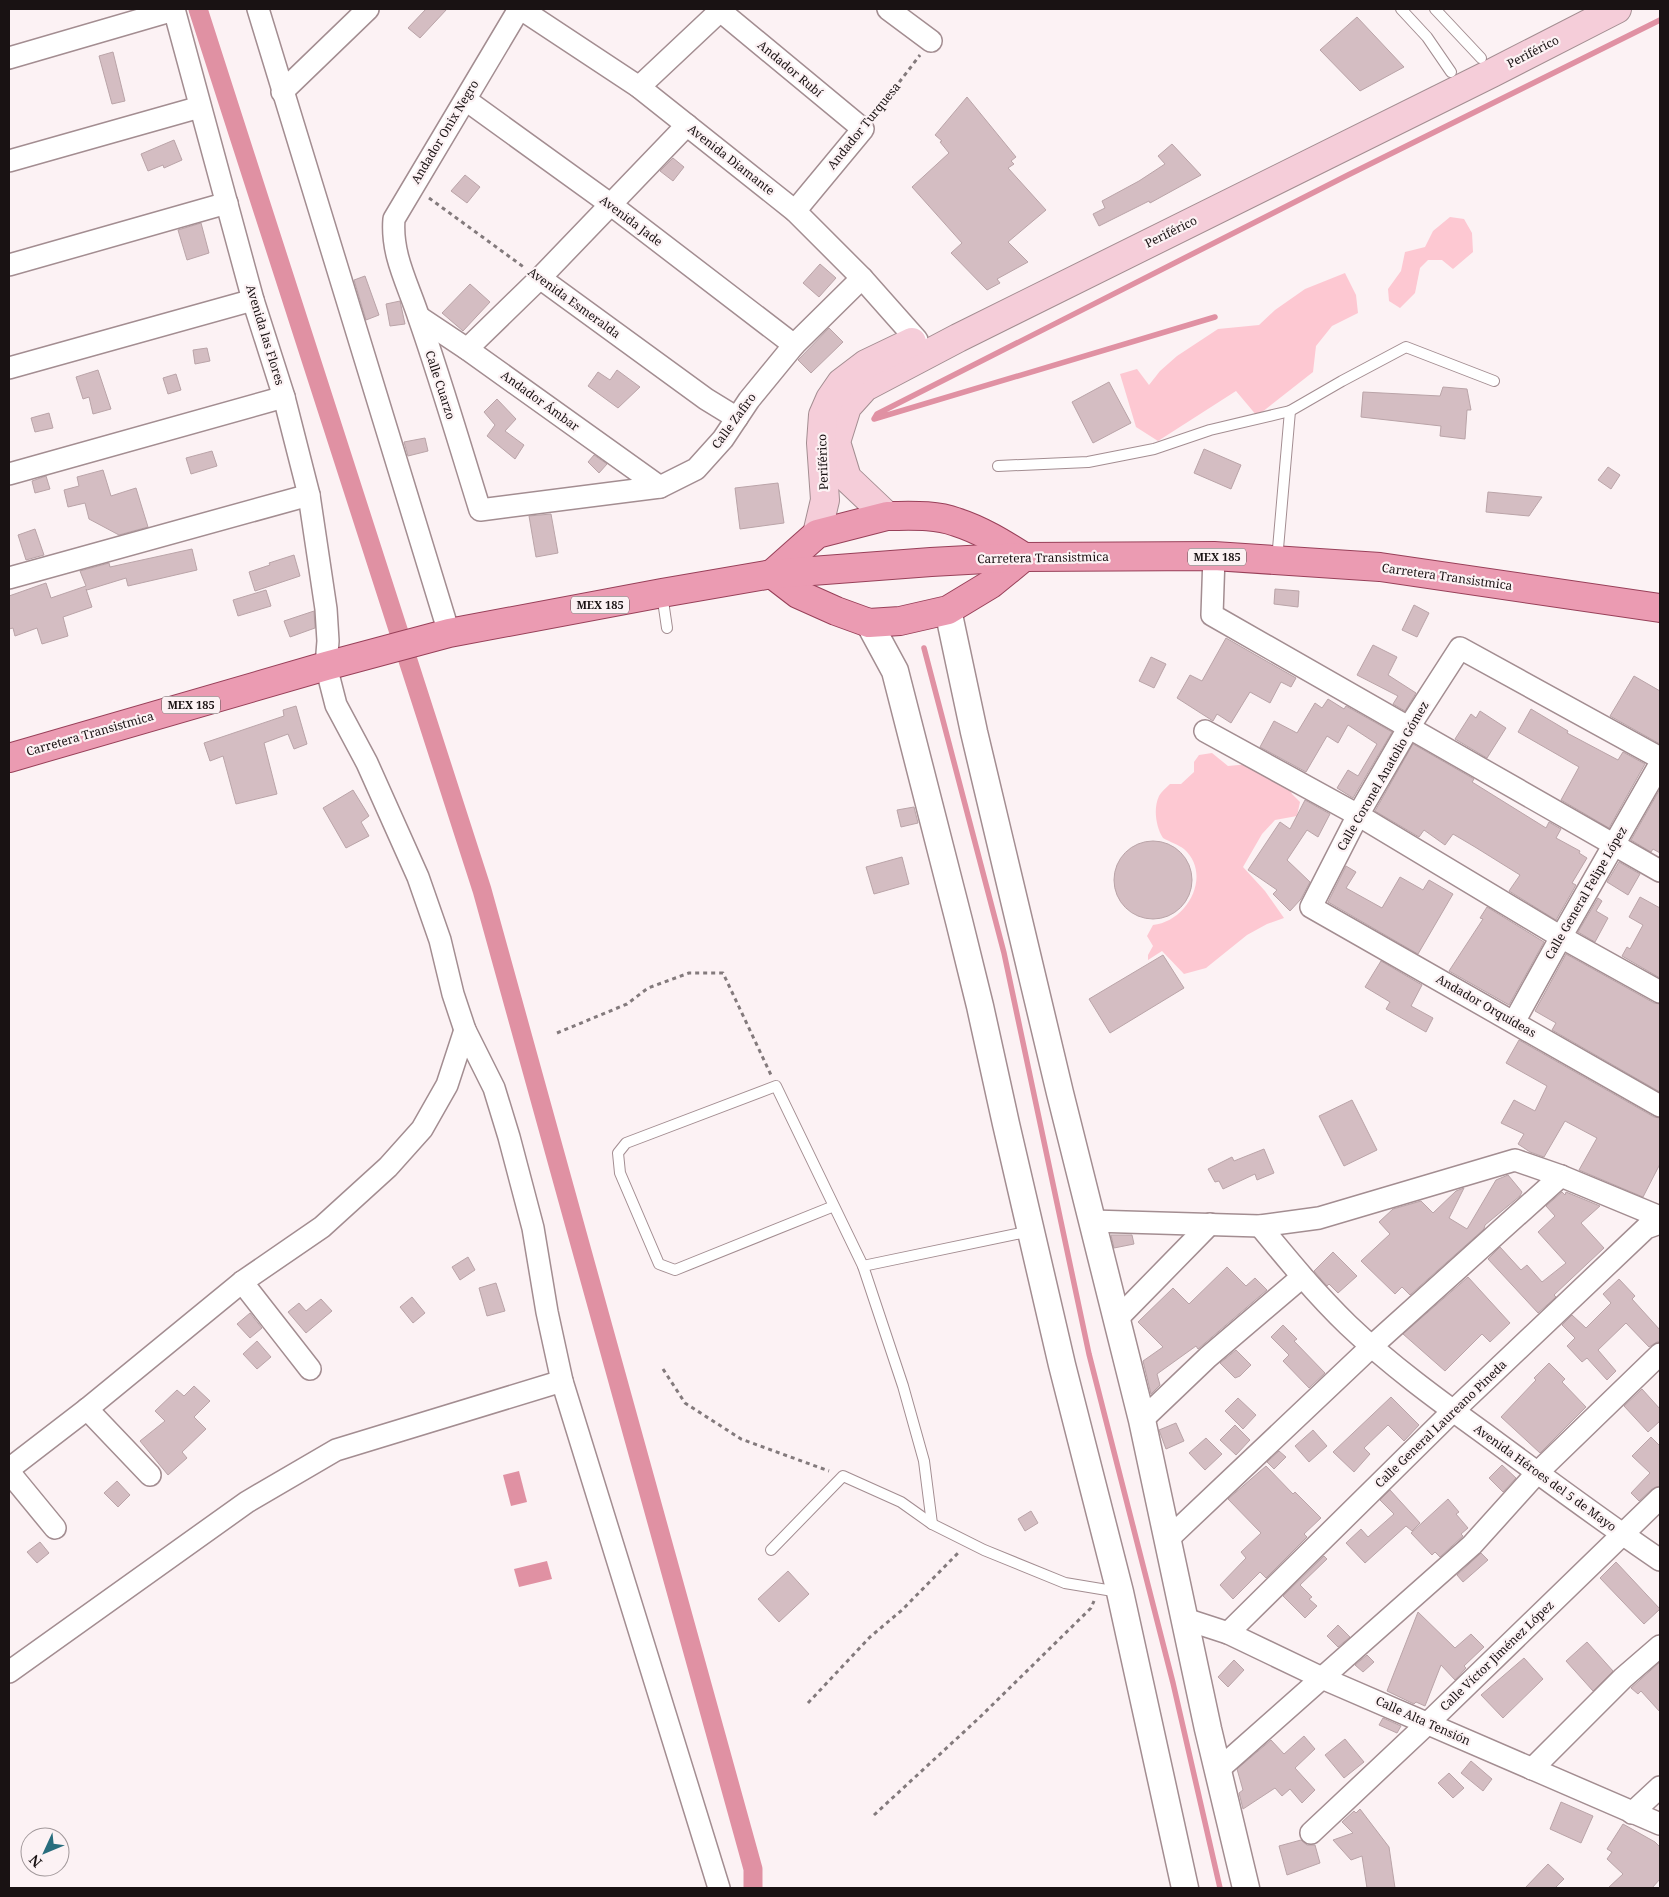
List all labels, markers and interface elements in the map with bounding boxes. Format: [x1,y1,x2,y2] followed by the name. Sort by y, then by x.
[1504,31,1562,72] street label: Periférico
[754,36,827,101] street label: Andador Rubí
[407,77,482,187] street label: Andador Onix Negro
[823,78,904,173] street label: Andador Turquesa
[684,120,778,199] street label: Avenida Diamante
[596,191,666,250] street label: Avenida Jade
[1142,212,1200,252] street label: Periférico
[525,263,624,342] street label: Avenida Esmeralda
[242,283,289,387] street label: Avenida las Flores
[421,348,460,422] street label: Calle Cuarzo
[498,366,583,435] street label: Andador Ámbar
[707,389,760,452] street label: Calle Zafiro
[813,434,832,490] street label: Periférico
[977,548,1109,567] street label: Carretera Transistmica
[1188,548,1246,566] road number: MEX 185
[1381,559,1514,594] street label: Carretera Transistmica
[571,596,629,614] road number: MEX 185
[162,696,220,714] road number: MEX 185
[1333,698,1432,854] street label: Calle Coronel Anatolio Gómez
[24,707,156,760] street label: Carretera Transistmica
[1540,823,1631,962] street label: Calle General Felipe López
[1433,970,1539,1041] street label: Andador Orquídeas
[1371,1356,1510,1491] street label: Calle General Laureano Pineda
[1471,1420,1620,1535] street label: Avenida Héroes del 5 de Mayo
[1436,1597,1557,1715] street label: Calle Víctor Jiménez López
[1373,1692,1474,1749] street label: Calle Alta Tensión
[20,1827,70,1877] north arrow
[25,1851,46,1872] text: N

